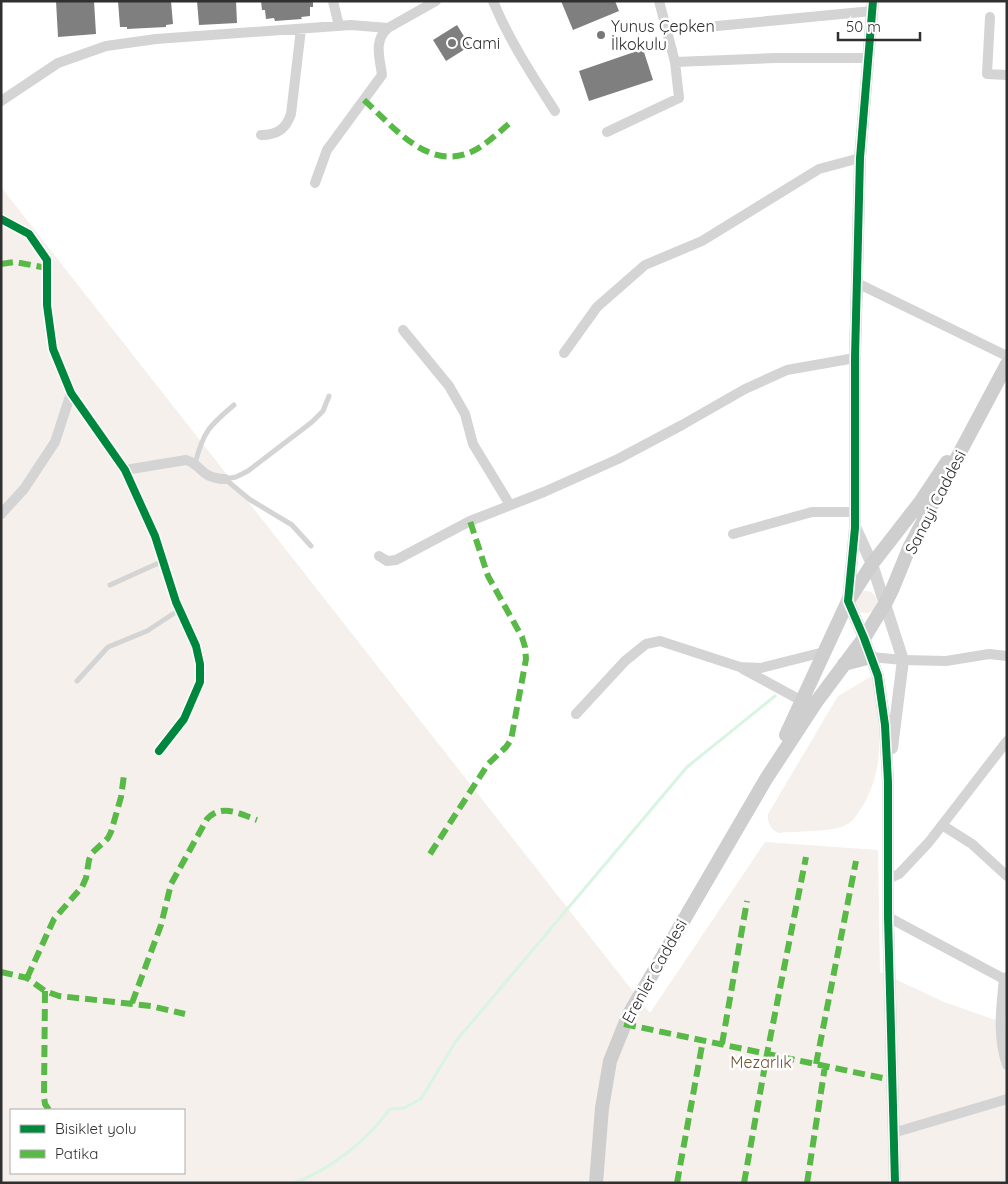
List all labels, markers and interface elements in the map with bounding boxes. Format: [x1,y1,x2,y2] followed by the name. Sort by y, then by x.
[838,10,920,42] scale bar
[611,16,715,54] place label: Yunus Çepken İlkokulu
[846,17,881,36] text: 50 m
[595,29,607,41] marker: Yunus Çepken İlkokulu
[462,33,500,53] place label: Cami
[446,37,458,49] marker: Cami
[900,447,970,557] street label: Sanayi Caddesi
[617,916,691,1026] street label: Erenler Caddesi
[730,1052,792,1072] park label: Mezarlık
[10,1109,185,1174] legend
[55,1119,137,1138] text: Bisiklet yolu
[55,1144,98,1163] text: Patika

